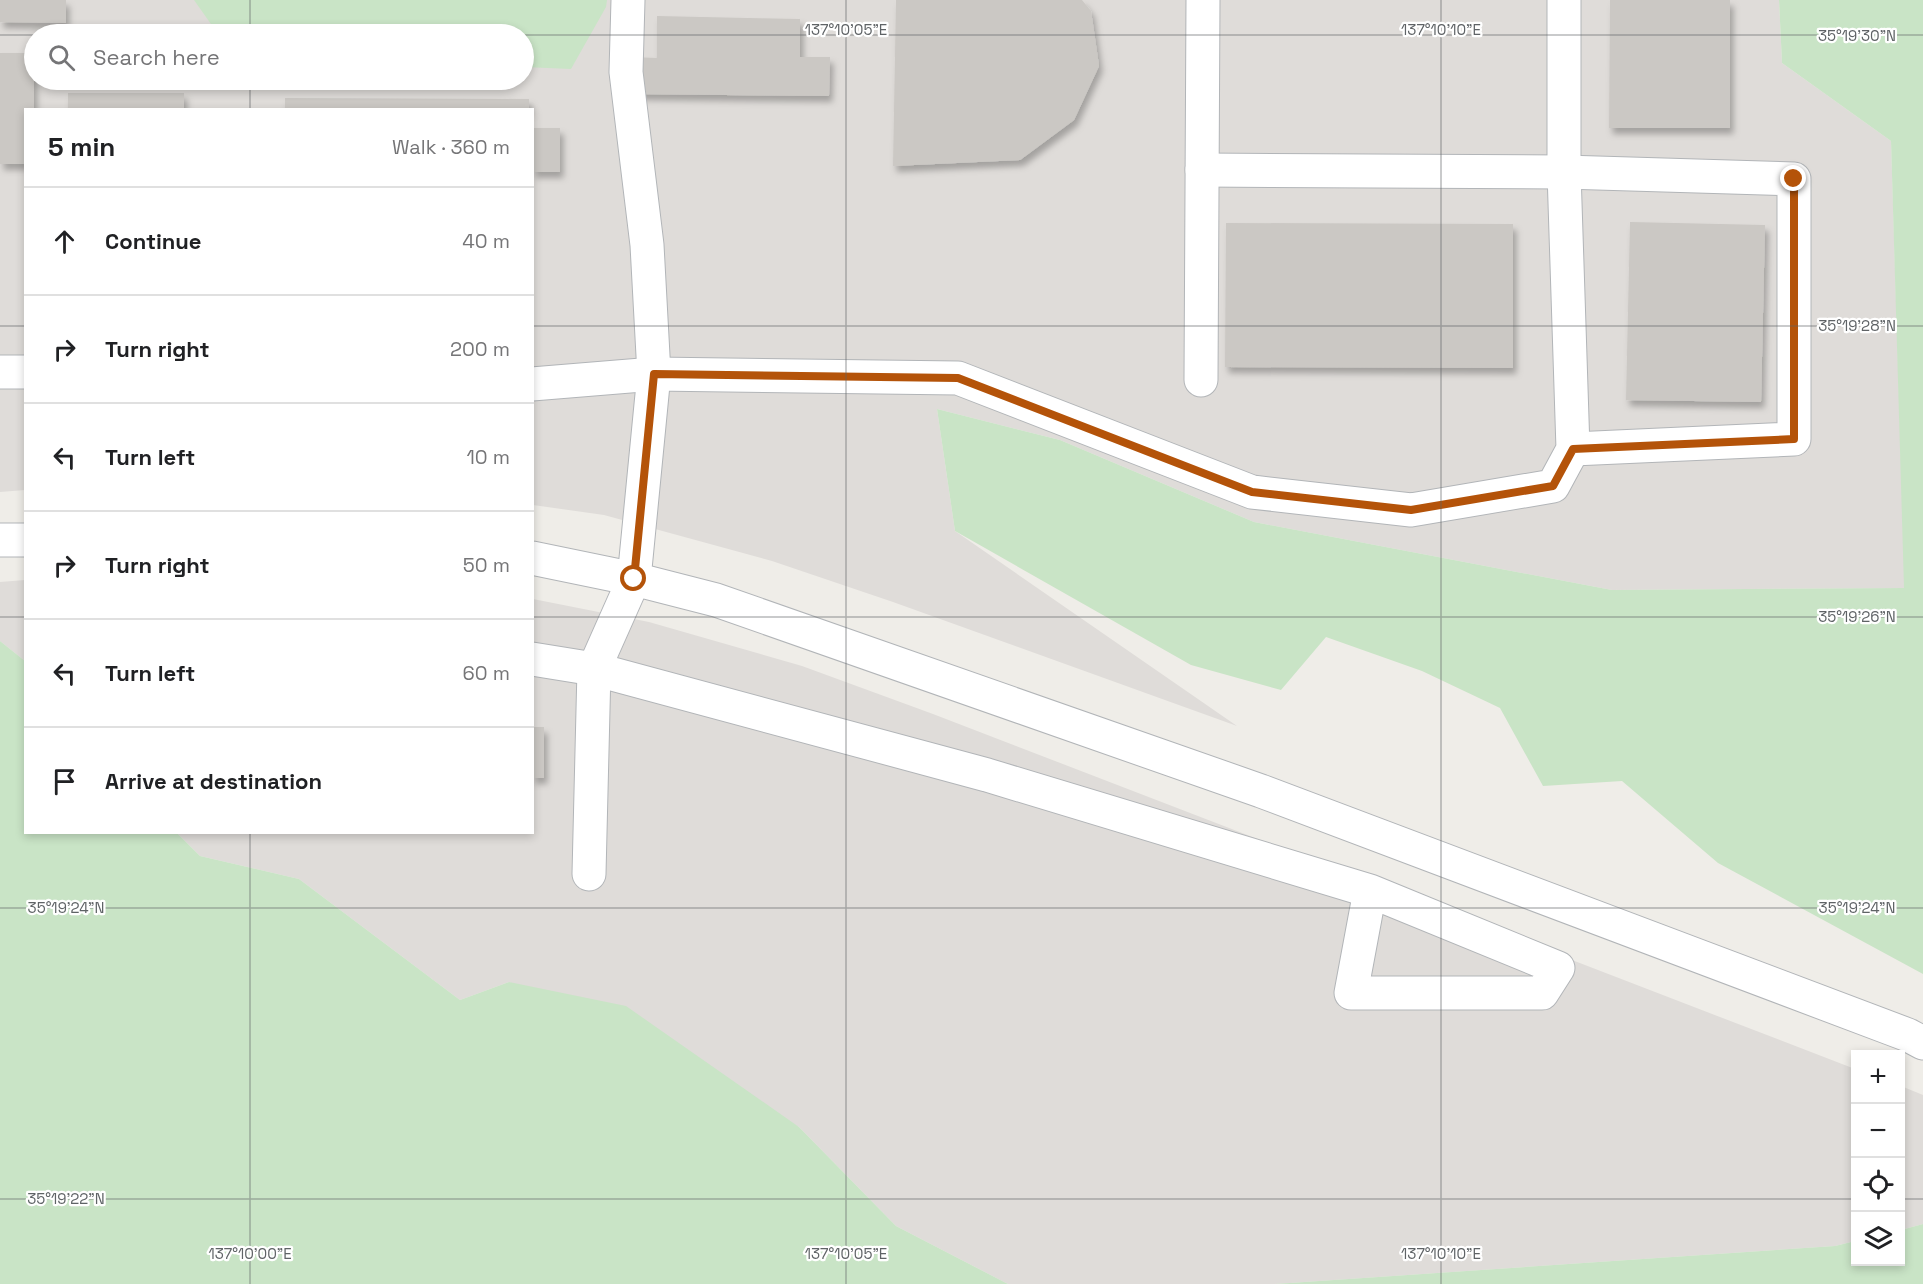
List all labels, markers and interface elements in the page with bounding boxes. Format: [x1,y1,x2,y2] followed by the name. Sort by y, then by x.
[805,20,887,39] text: 137°10'05"E
[1401,20,1481,39] text: 137°10'10"E
[24,24,534,90] search box
[1818,26,1896,45] text: 35°19'30"N
[45,41,78,74] icon: search
[93,43,220,71] text: Search here
[48,130,115,164] text: 5 min
[392,134,510,160] text: Walk · 360 m
[1780,165,1806,191] route end
[48,225,81,258] icon: ahead
[105,227,201,255] text: Continue
[462,228,510,254] text: 40 m
[1818,316,1896,335] text: 35°19'28"N
[48,333,81,366] icon: right
[105,335,210,363] text: Turn right
[450,336,510,362] text: 200 m
[48,441,81,474] icon: left
[105,443,195,471] text: Turn left
[466,444,510,470] text: 10 m
[48,549,81,582] icon: right
[105,551,210,579] text: Turn right
[463,552,510,578] text: 50 m
[620,565,646,591] route start
[1818,607,1896,626] text: 35°19'26"N
[48,657,81,690] icon: left
[105,659,195,687] text: Turn left
[463,660,510,686] text: 60 m
[48,765,81,798] icon: arrive
[105,767,322,795] text: Arrive at destination
[28,898,104,917] text: 35°19'24"N
[1819,898,1895,917] text: 35°19'24"N
[1851,1050,1905,1266] map controls
[1851,1050,1905,1104] button: +
[1851,1104,1905,1158] button: −
[1851,1158,1905,1212] button: locate
[27,1189,105,1208] text: 35°19'22"N
[1851,1212,1905,1266] button: layers
[208,1244,292,1263] text: 137°10'00"E
[805,1244,887,1263] text: 137°10'05"E
[1401,1244,1481,1263] text: 137°10'10"E

